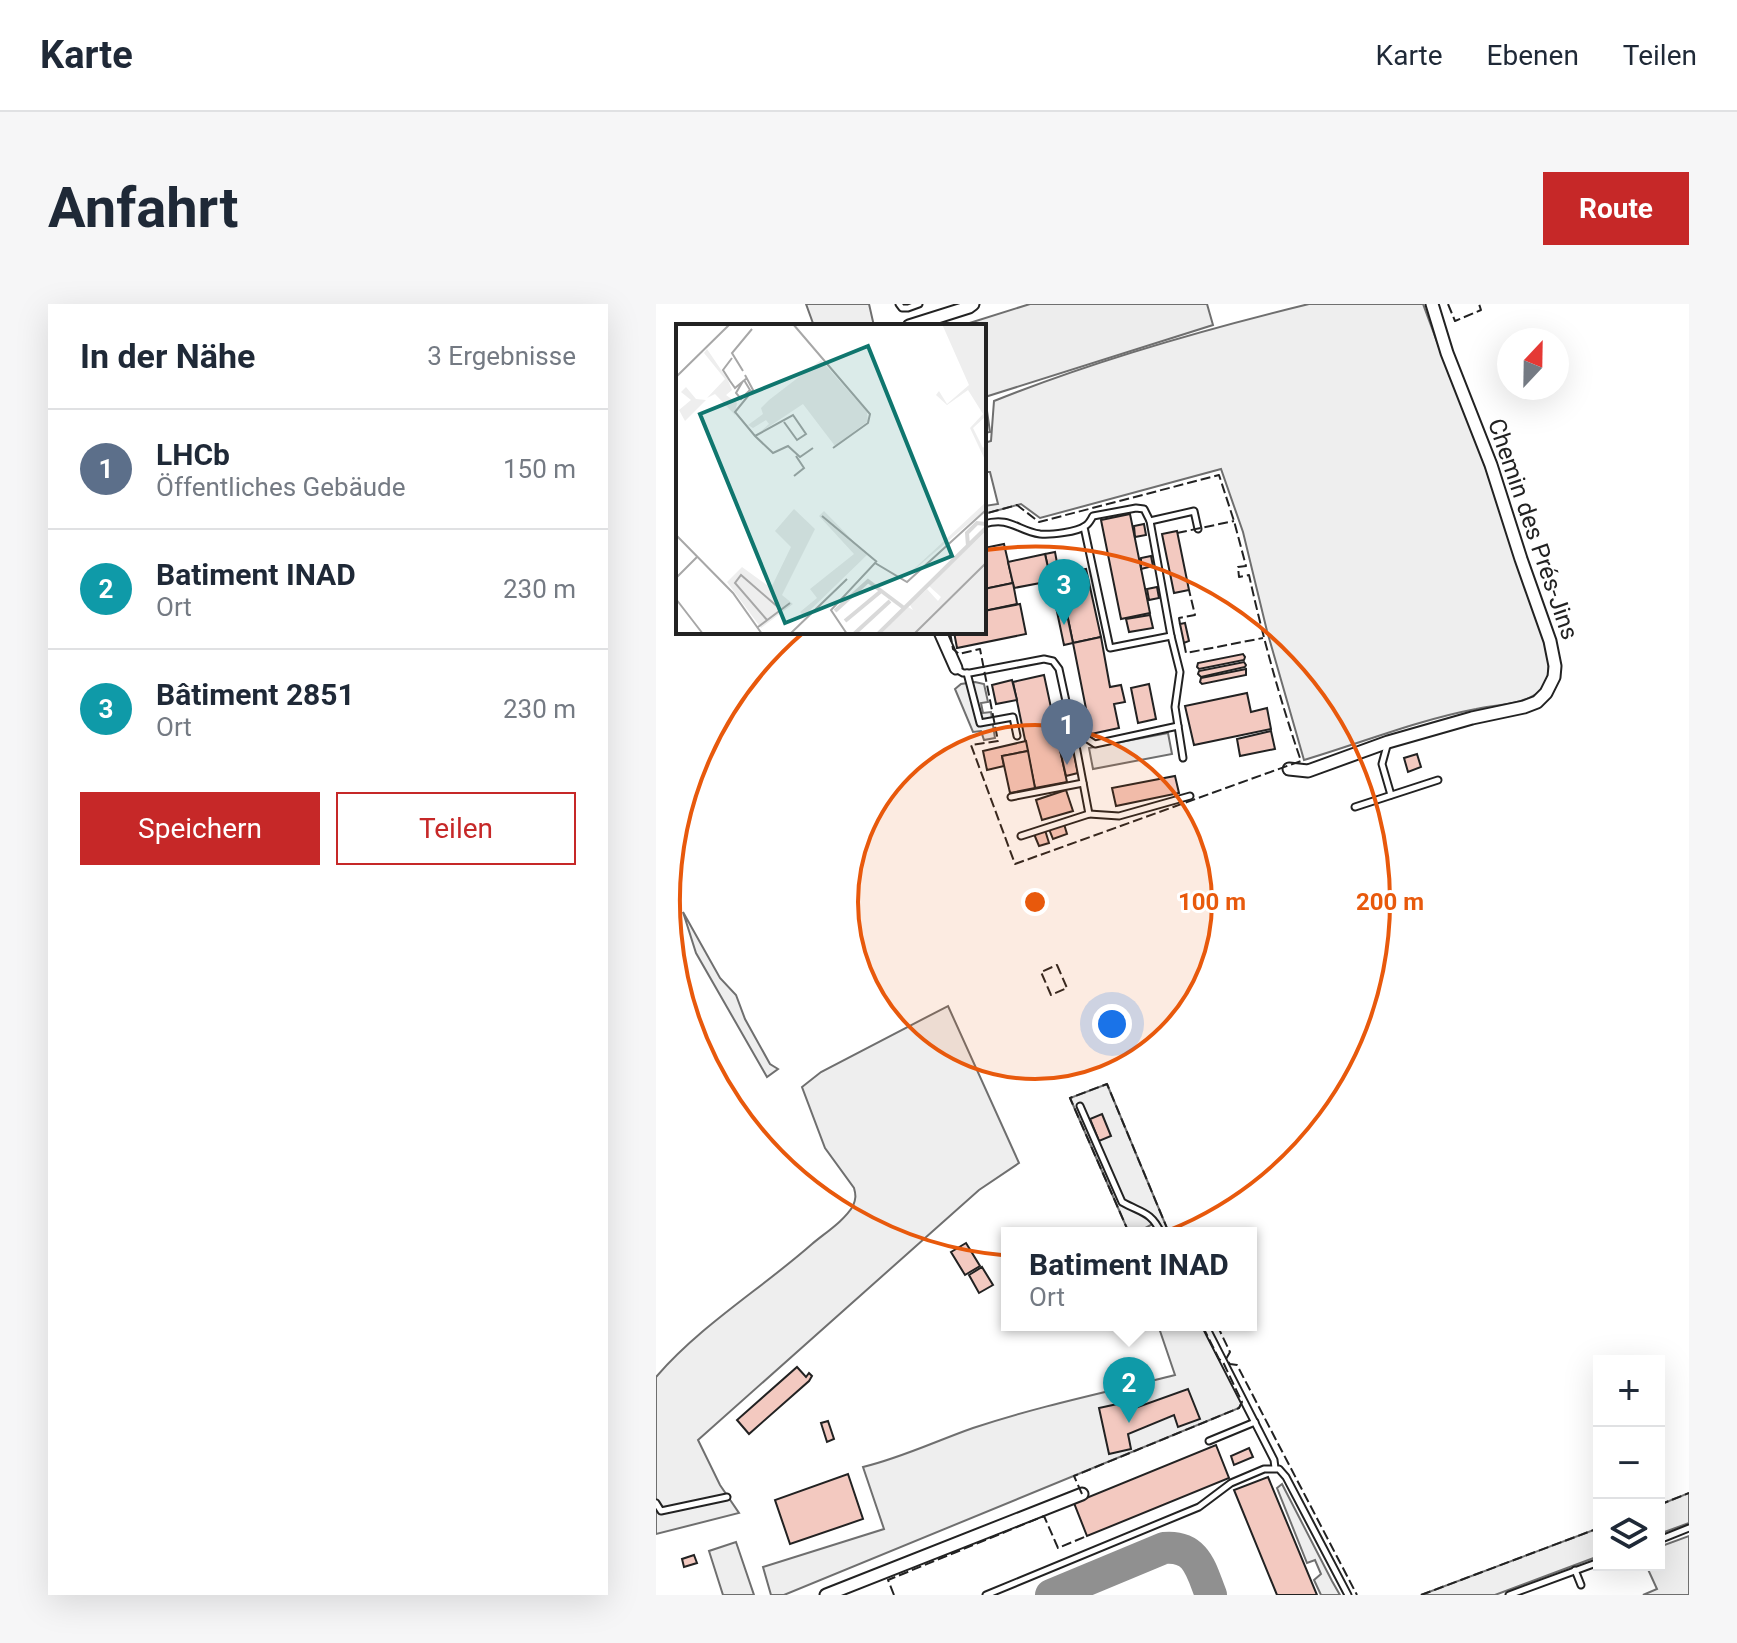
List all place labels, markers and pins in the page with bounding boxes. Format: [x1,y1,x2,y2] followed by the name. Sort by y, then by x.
[1038,559,1090,625] pin: 3
[1041,699,1093,765] pin: 1
[1021,888,1049,916] centre of rings
[1103,1357,1155,1423] pin: 2

